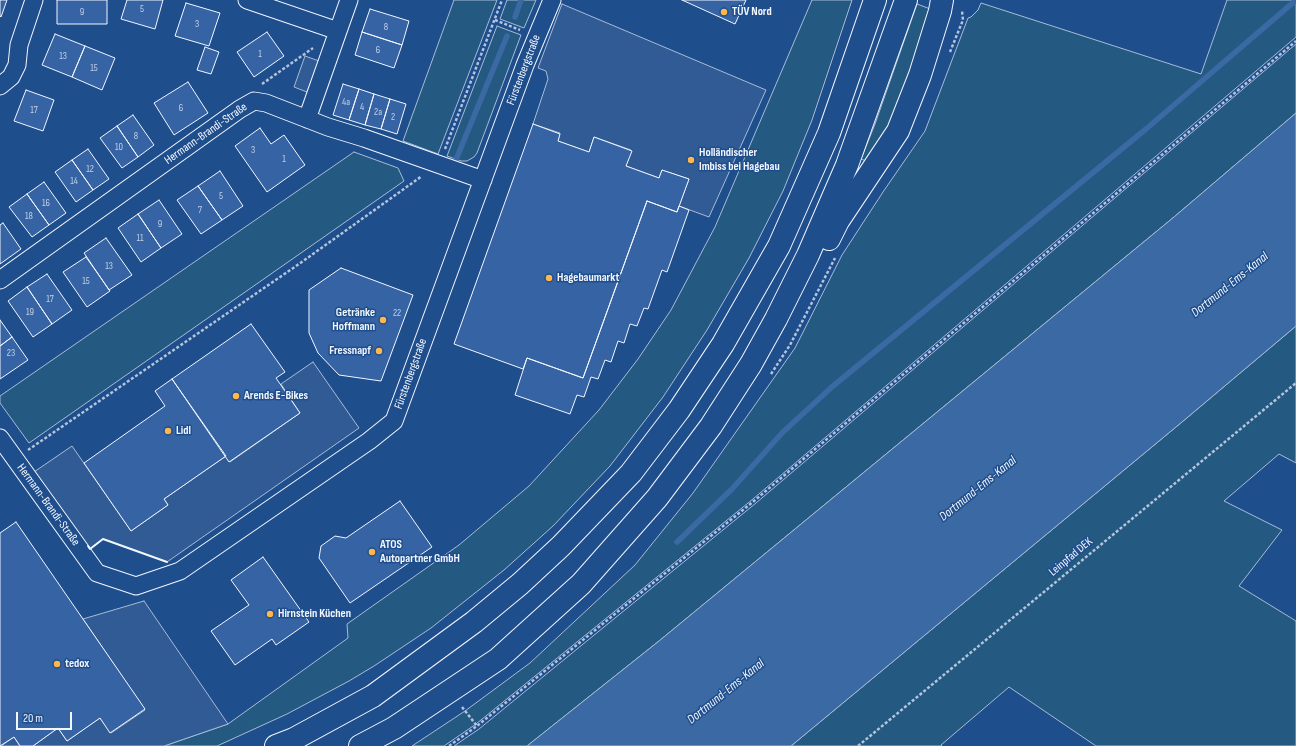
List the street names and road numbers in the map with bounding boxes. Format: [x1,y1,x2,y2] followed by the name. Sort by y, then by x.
[504,33,544,107] street label: Fürstenbergstraße
[162,100,250,168] street label: Hermann-Brandi-Straße
[392,337,430,411] street label: Fürstenbergstraße
[13,461,83,549] street label: Hermann-Brandi-Straße
[1046,535,1096,579] street label: Leinpfad DEK

